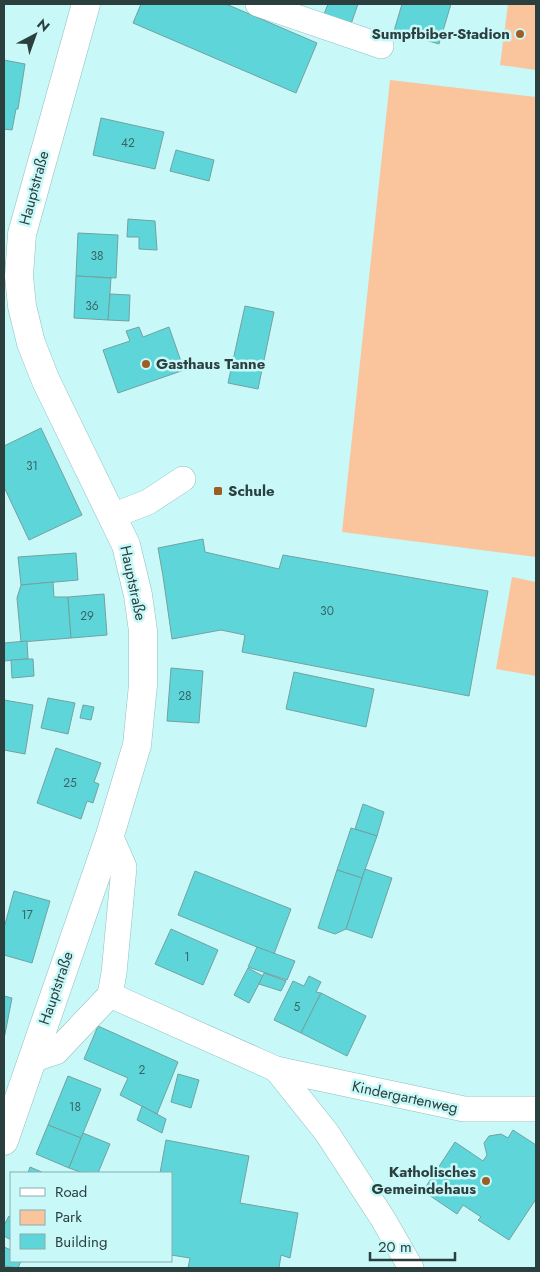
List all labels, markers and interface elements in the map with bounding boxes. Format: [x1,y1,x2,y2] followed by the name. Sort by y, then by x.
[10,10,60,60] north arrow
[33,14,54,36] text: N
[371,23,510,45] place label: Sumpfbiber-Stadion
[514,28,526,40] marker: Sumpfbiber-Stadion
[121,134,135,152] house number: 42
[14,148,55,228] street label: Hauptstraße
[90,247,104,265] house number: 38
[85,297,99,315] house number: 36
[156,353,266,375] place label: Gasthaus Tanne
[140,358,152,370] marker: Gasthaus Tanne
[26,457,38,475] house number: 31
[228,480,275,502] place label: Schule
[212,485,224,497] marker: Schule
[114,543,152,623] street label: Hauptstraße
[320,602,334,620] house number: 30
[80,607,94,625] house number: 29
[178,687,192,705] house number: 28
[63,774,77,792] house number: 25
[21,906,34,924] house number: 17
[33,948,79,1028] street label: Hauptstraße
[184,948,190,966] house number: 1
[294,998,301,1016] house number: 5
[139,1061,146,1079] house number: 2
[350,1075,460,1119] street label: Kindergartenweg
[69,1098,81,1116] house number: 18
[372,1161,476,1200] place label: Katholisches Gemeindehaus
[10,1172,172,1262] legend
[480,1175,492,1187] marker: Katholisches Gemeindehaus
[55,1181,87,1203] text: Road
[55,1206,82,1228] text: Park
[370,1230,455,1262] scale bar
[55,1231,107,1253] text: Building
[378,1236,412,1258] text: 20 m

